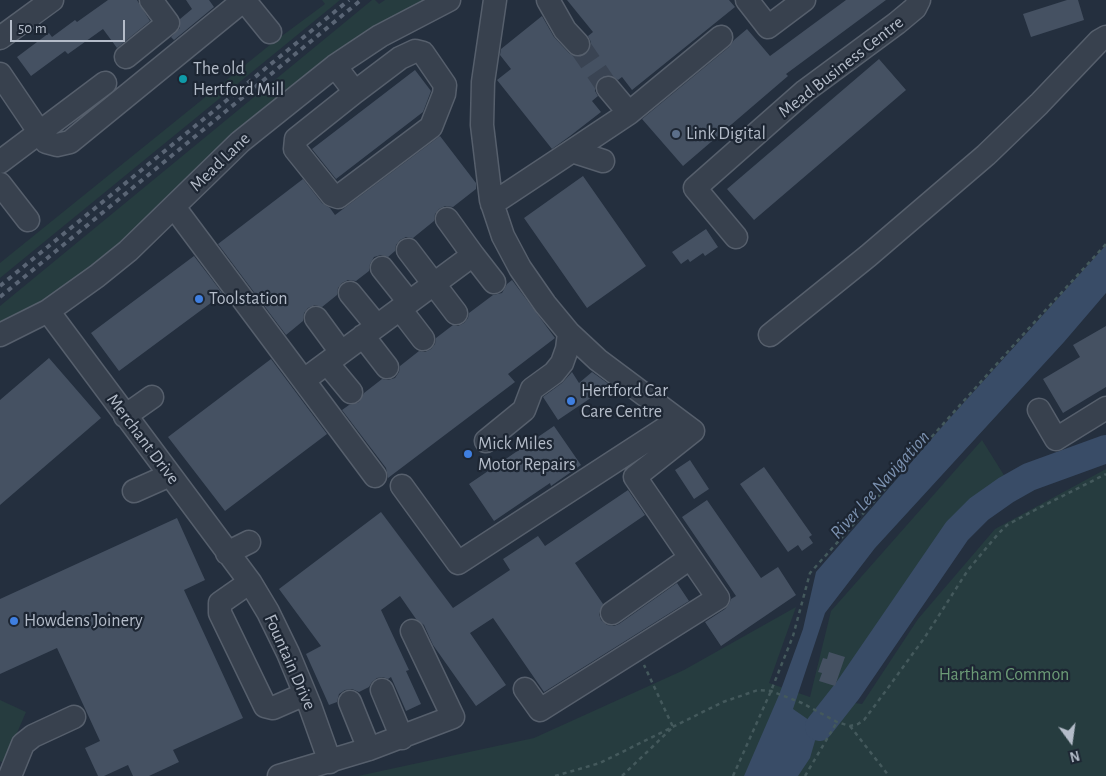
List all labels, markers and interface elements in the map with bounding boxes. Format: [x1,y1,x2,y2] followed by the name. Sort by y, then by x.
[12,10,128,42] scale bar
[774,11,908,123] street label: Mead Business Centre
[18,21,47,36] text: 50 m
[193,58,284,100] place label: The old Hertford Mill
[177,73,189,85] marker: The old Hertford Mill
[686,123,766,145] place label: Link Digital
[185,128,255,196] street label: Mead Lane
[670,128,682,140] marker: Link Digital
[209,288,288,310] place label: Toolstation
[193,293,205,305] marker: Toolstation
[581,380,668,422] place label: Hertford Car Care Centre
[102,389,184,489] street label: Merchant Drive
[565,395,577,407] marker: Hertford Car Care Centre
[825,426,935,544] water label: River Lee Navigation
[478,433,576,476] place label: Mick Miles Motor Repairs
[462,448,474,460] marker: Mick Miles Motor Repairs
[24,610,143,632] place label: Howdens Joinery
[259,611,321,713] street label: Fountain Drive
[8,615,20,627] marker: Howdens Joinery
[939,664,1069,686] park label: Hartham Common
[1046,716,1096,766] north arrow
[1068,748,1081,764] text: N

